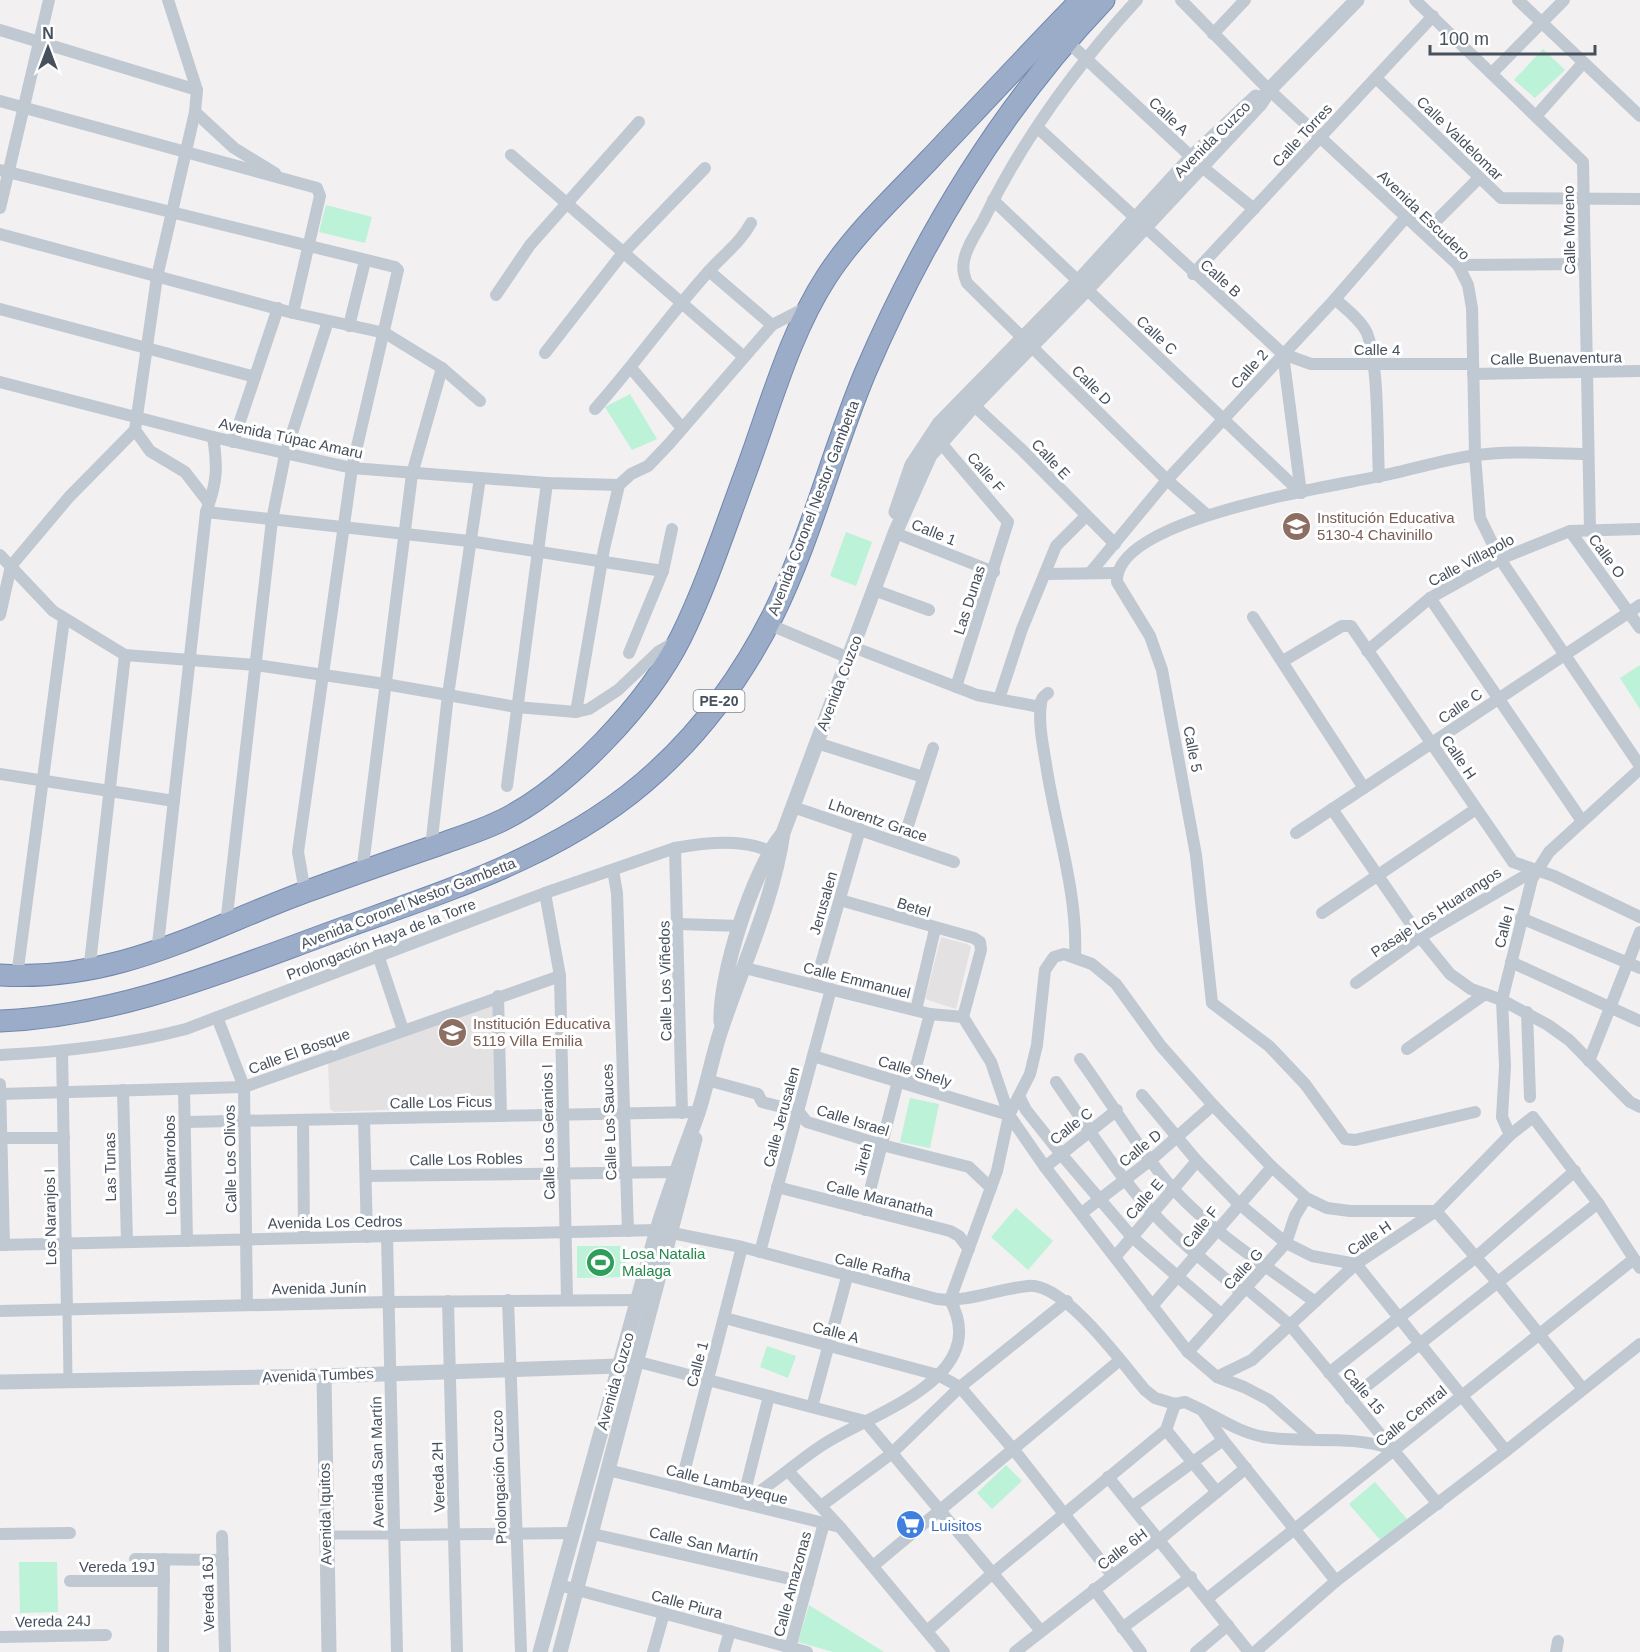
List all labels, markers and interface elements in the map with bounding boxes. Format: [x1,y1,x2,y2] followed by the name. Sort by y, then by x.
[18,18,78,78] north arrow
[1430,18,1595,56] scale bar
[42,25,54,42] text: N
[1439,29,1489,49] text: 100 m
[1413,93,1507,183] street label: Calle Valdelomar
[1146,94,1192,138] street label: Calle A
[1170,97,1254,181] street label: Avenida Cuzco
[1269,100,1335,170] street label: Calle Torres
[1374,167,1474,263] street label: Avenida Escudero
[1560,185,1578,275] street label: Calle Moreno
[1197,256,1245,300] street label: Calle B
[1133,312,1181,358] street label: Calle C
[1354,341,1400,358] street label: Calle 4
[1227,346,1271,392] street label: Calle 2
[1490,348,1623,368] street label: Calle Buenaventura
[1069,362,1116,409] street label: Calle D
[764,397,862,618] street label: Avenida Coronel Nestor Gambetta
[217,414,365,462] street label: Avenida Túpac Amaru
[1028,436,1074,482] street label: Calle E
[964,448,1008,496] street label: Calle F
[1317,509,1455,543] place label: Institución Educativa 5130-4 Chavinillo
[1280,510,1312,542] school or university icon: Institución Educativa 5130-4 Chavinillo
[909,515,959,549] street label: Calle 1
[1425,530,1517,590] street label: Calle Villapolo
[1585,531,1629,581] street label: Calle O
[950,563,988,637] street label: Las Dunas
[813,633,865,733] street label: Avenida Cuzco
[1435,685,1485,727] street label: Calle C
[694,690,744,712] road number: PE-20
[1180,724,1206,774] street label: Calle 5
[1438,732,1480,782] street label: Calle H
[826,795,930,845] street label: Lhorentz Grace
[298,854,519,952] street label: Avenida Coronel Nestor Gambetta
[1368,864,1504,960] street label: Pasaje Los Huarangos
[806,869,840,937] street label: Jerusalen
[895,894,933,920] street label: Betel
[284,895,478,983] street label: Prolongación Haya de la Torre
[1491,904,1517,950] street label: Calle I
[655,921,675,1041] street label: Calle Los Viñedos
[802,958,912,1002] street label: Calle Emmanuel
[473,1015,611,1049] place label: Institución Educativa 5119 Villa Emilia
[436,1016,468,1048] school or university icon: Institución Educativa 5119 Villa Emilia
[246,1025,352,1077] street label: Calle El Bosque
[876,1052,954,1090] street label: Calle Shely
[598,1063,620,1181] street label: Calle Los Sauces
[538,1064,558,1200] street label: Calle Los Geranios I
[759,1065,803,1169] street label: Calle Jerusalen
[390,1093,492,1111] street label: Calle Los Ficus
[815,1101,891,1139] street label: Calle Israel
[1046,1104,1096,1148] street label: Calle C
[221,1105,239,1213] street label: Calle Los Olivos
[161,1115,179,1215] street label: Los Albarrobos
[1116,1126,1165,1170] street label: Calle D
[101,1132,119,1202] street label: Las Tunas
[851,1141,875,1177] street label: Jireh
[409,1150,523,1168] street label: Calle Los Robles
[41,1168,59,1266] street label: Los Naranjos I
[1122,1175,1166,1223] street label: Calle E
[825,1176,936,1220] street label: Calle Maranatha
[1178,1203,1222,1251] street label: Calle F
[267,1212,403,1232] street label: Avenida Los Cedros
[1344,1217,1394,1259] street label: Calle H
[622,1245,706,1279] place label: Losa Natalia Malaga
[1220,1245,1266,1293] street label: Calle G
[585,1246,617,1278] sports icon: Losa Natalia Malaga
[833,1249,914,1285] street label: Calle Rafha
[271,1279,367,1297] street label: Avenida Junín
[811,1318,861,1346] street label: Calle A
[593,1330,637,1432] street label: Avenida Cuzco
[683,1339,711,1389] street label: Calle 1
[1340,1364,1388,1418] street label: Calle 15
[262,1365,374,1385] street label: Avenida Tumbes
[1372,1382,1450,1450] street label: Calle Central
[367,1396,387,1528] street label: Avenida San Martín
[488,1410,510,1544] street label: Prolongación Cuzco
[428,1441,448,1513] street label: Vereda 2H
[664,1461,790,1507] street label: Calle Lambayeque
[316,1463,334,1565] street label: Avenida Iquitos
[894,1509,926,1541] supermarket icon: Luisitos
[931,1517,982,1534] place label: Luisitos
[648,1523,760,1565] street label: Calle San Martín
[1094,1525,1150,1573] street label: Calle 6H
[770,1529,814,1639] street label: Calle Amazonas
[199,1556,217,1632] street label: Vereda 16J
[79,1558,155,1575] street label: Vereda 19J
[649,1586,725,1622] street label: Calle Piura
[15,1612,91,1630] street label: Vereda 24J

